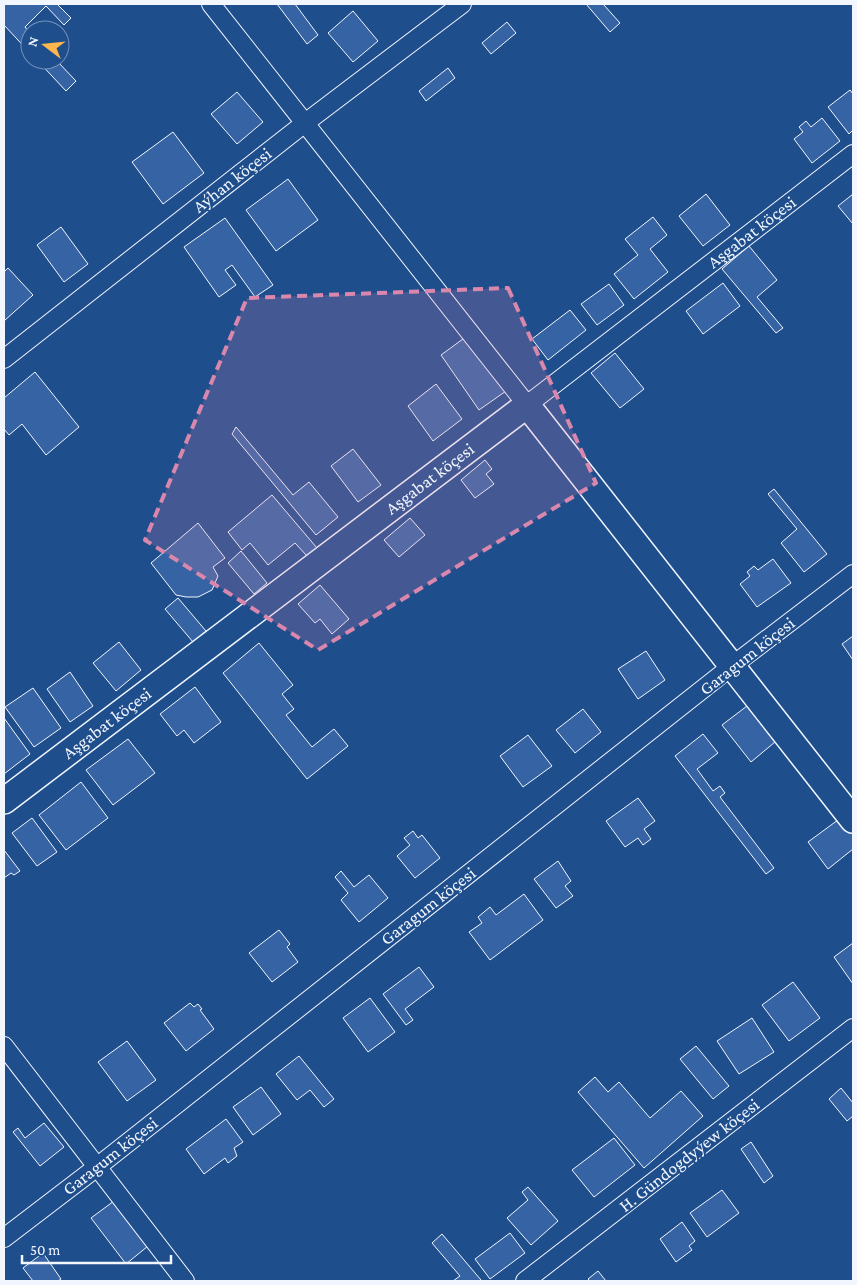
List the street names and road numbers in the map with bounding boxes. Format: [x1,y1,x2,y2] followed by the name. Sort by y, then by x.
[189,143,275,217] street label: Aýhan köçesi
[704,192,800,272] street label: Aşgabat köçesi
[382,439,478,519] street label: Aşgabat köçesi
[696,613,799,699] street label: Garagum köçesi
[59,683,155,763] street label: Aşgabat köçesi
[377,863,480,949] street label: Garagum köçesi
[615,1094,763,1216] street label: H. Gündogdyýew köçesi
[59,1113,162,1199] street label: Garagum köçesi

